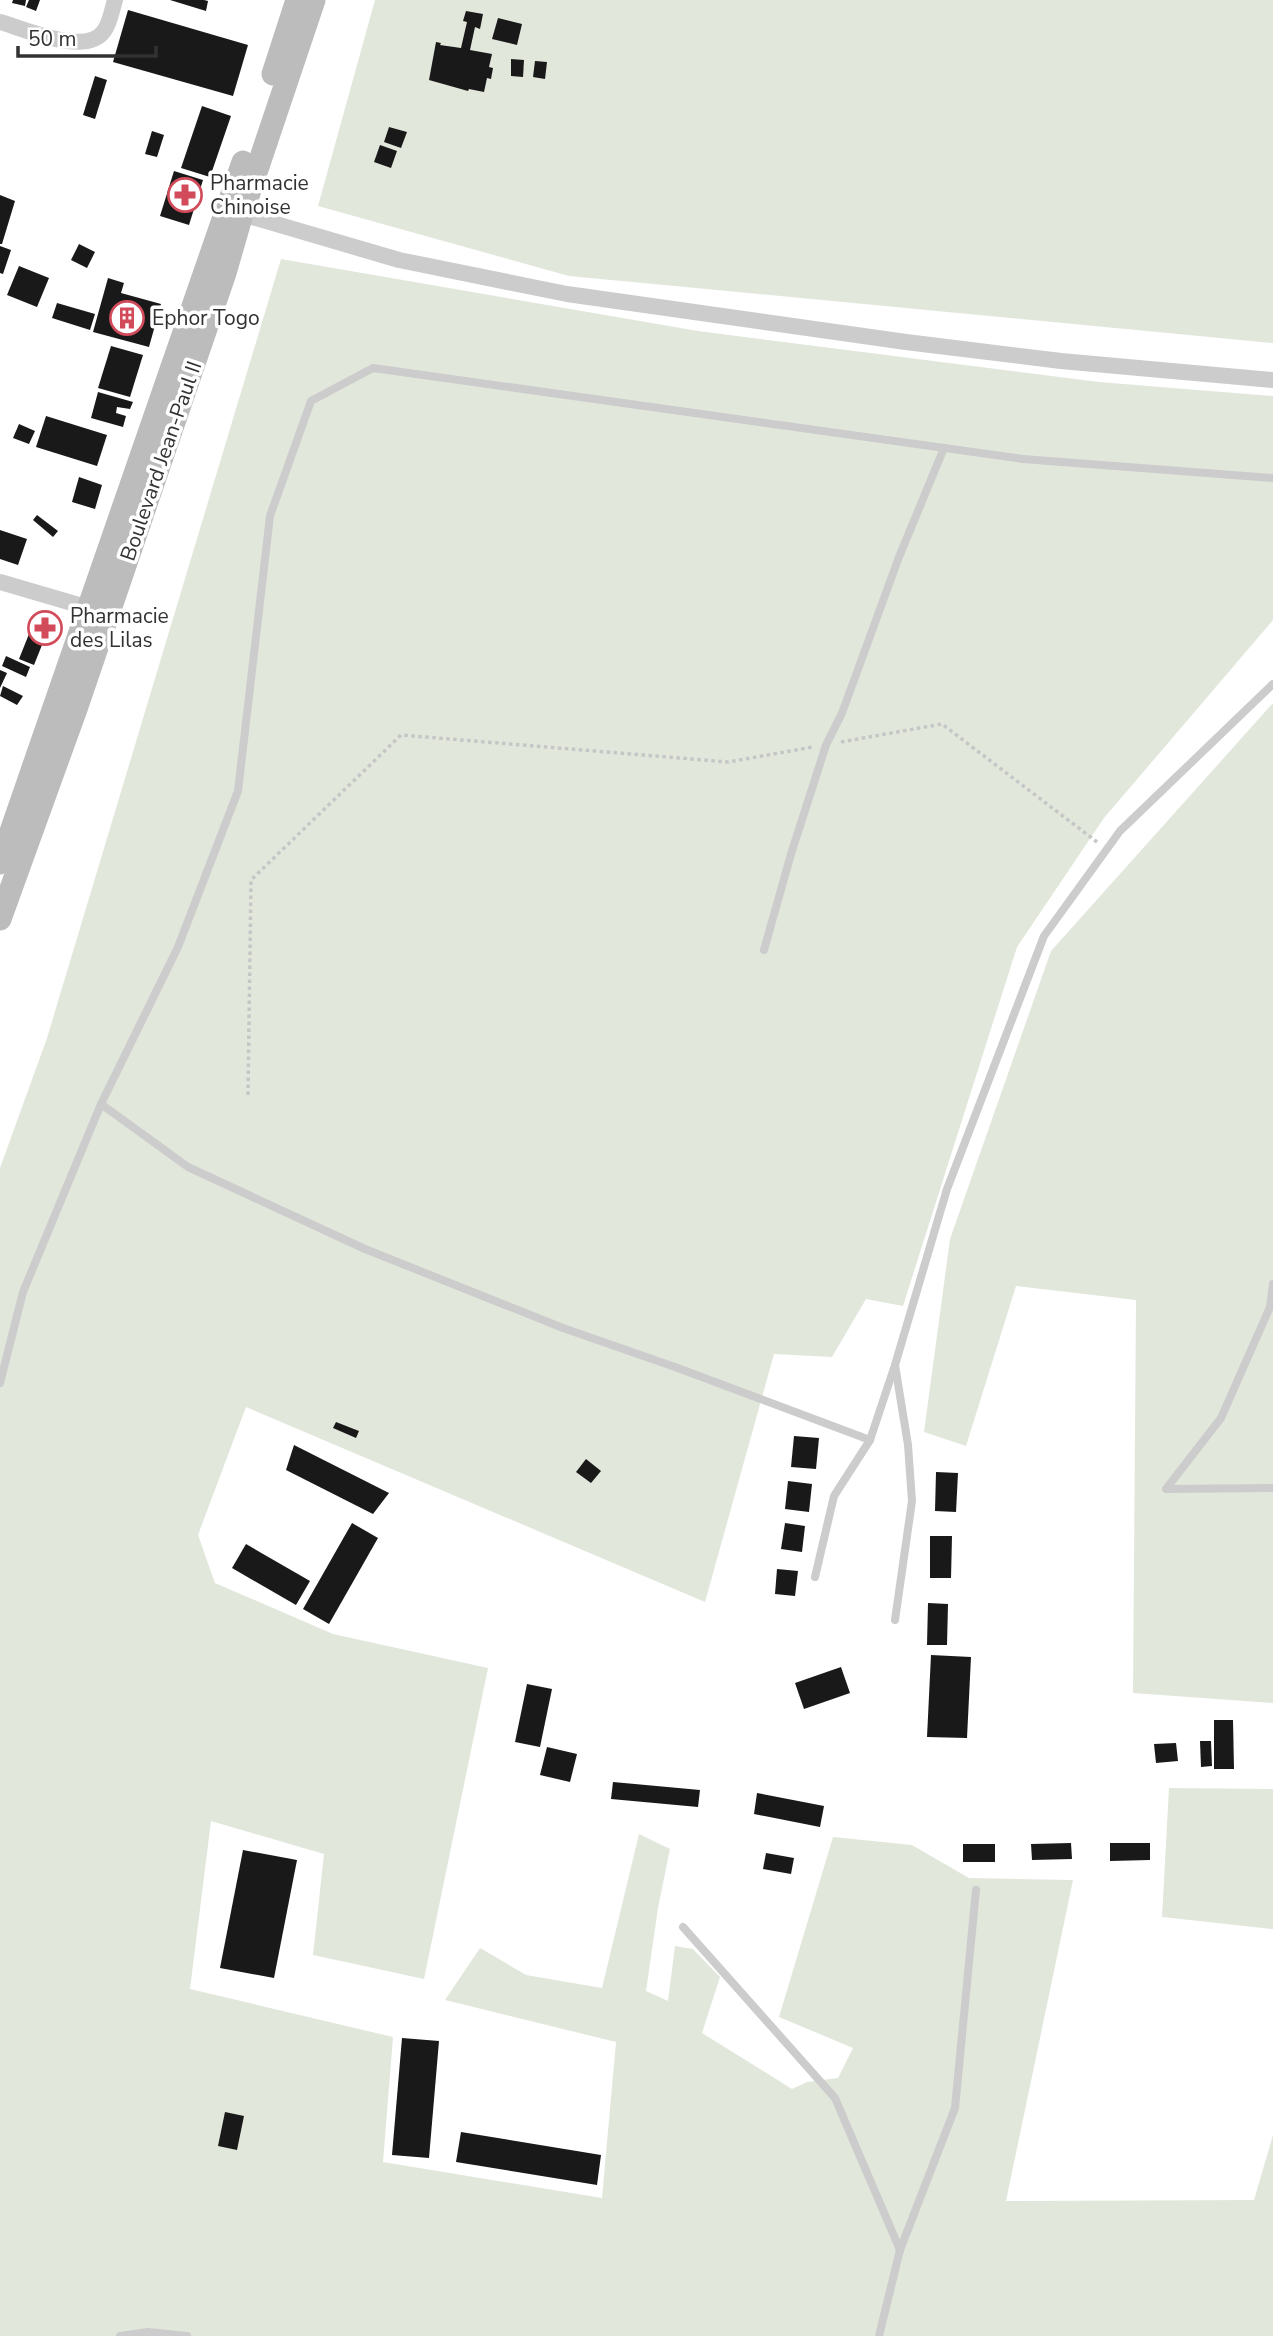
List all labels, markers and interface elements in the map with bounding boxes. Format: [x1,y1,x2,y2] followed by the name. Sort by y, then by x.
[18,14,156,58] scale bar
[28,25,77,53] text: 50 m
[210,169,309,221] place label: Pharmacie Chinoise
[166,176,204,214] pharmacy icon: Pharmacie Chinoise
[108,299,146,337] building icon: Ephor Togo
[152,304,260,332] place label: Ephor Togo
[114,357,208,565] street label: Boulevard Jean-Paul II
[70,602,169,654] place label: Pharmacie des Lilas
[26,609,64,647] pharmacy icon: Pharmacie des Lilas

